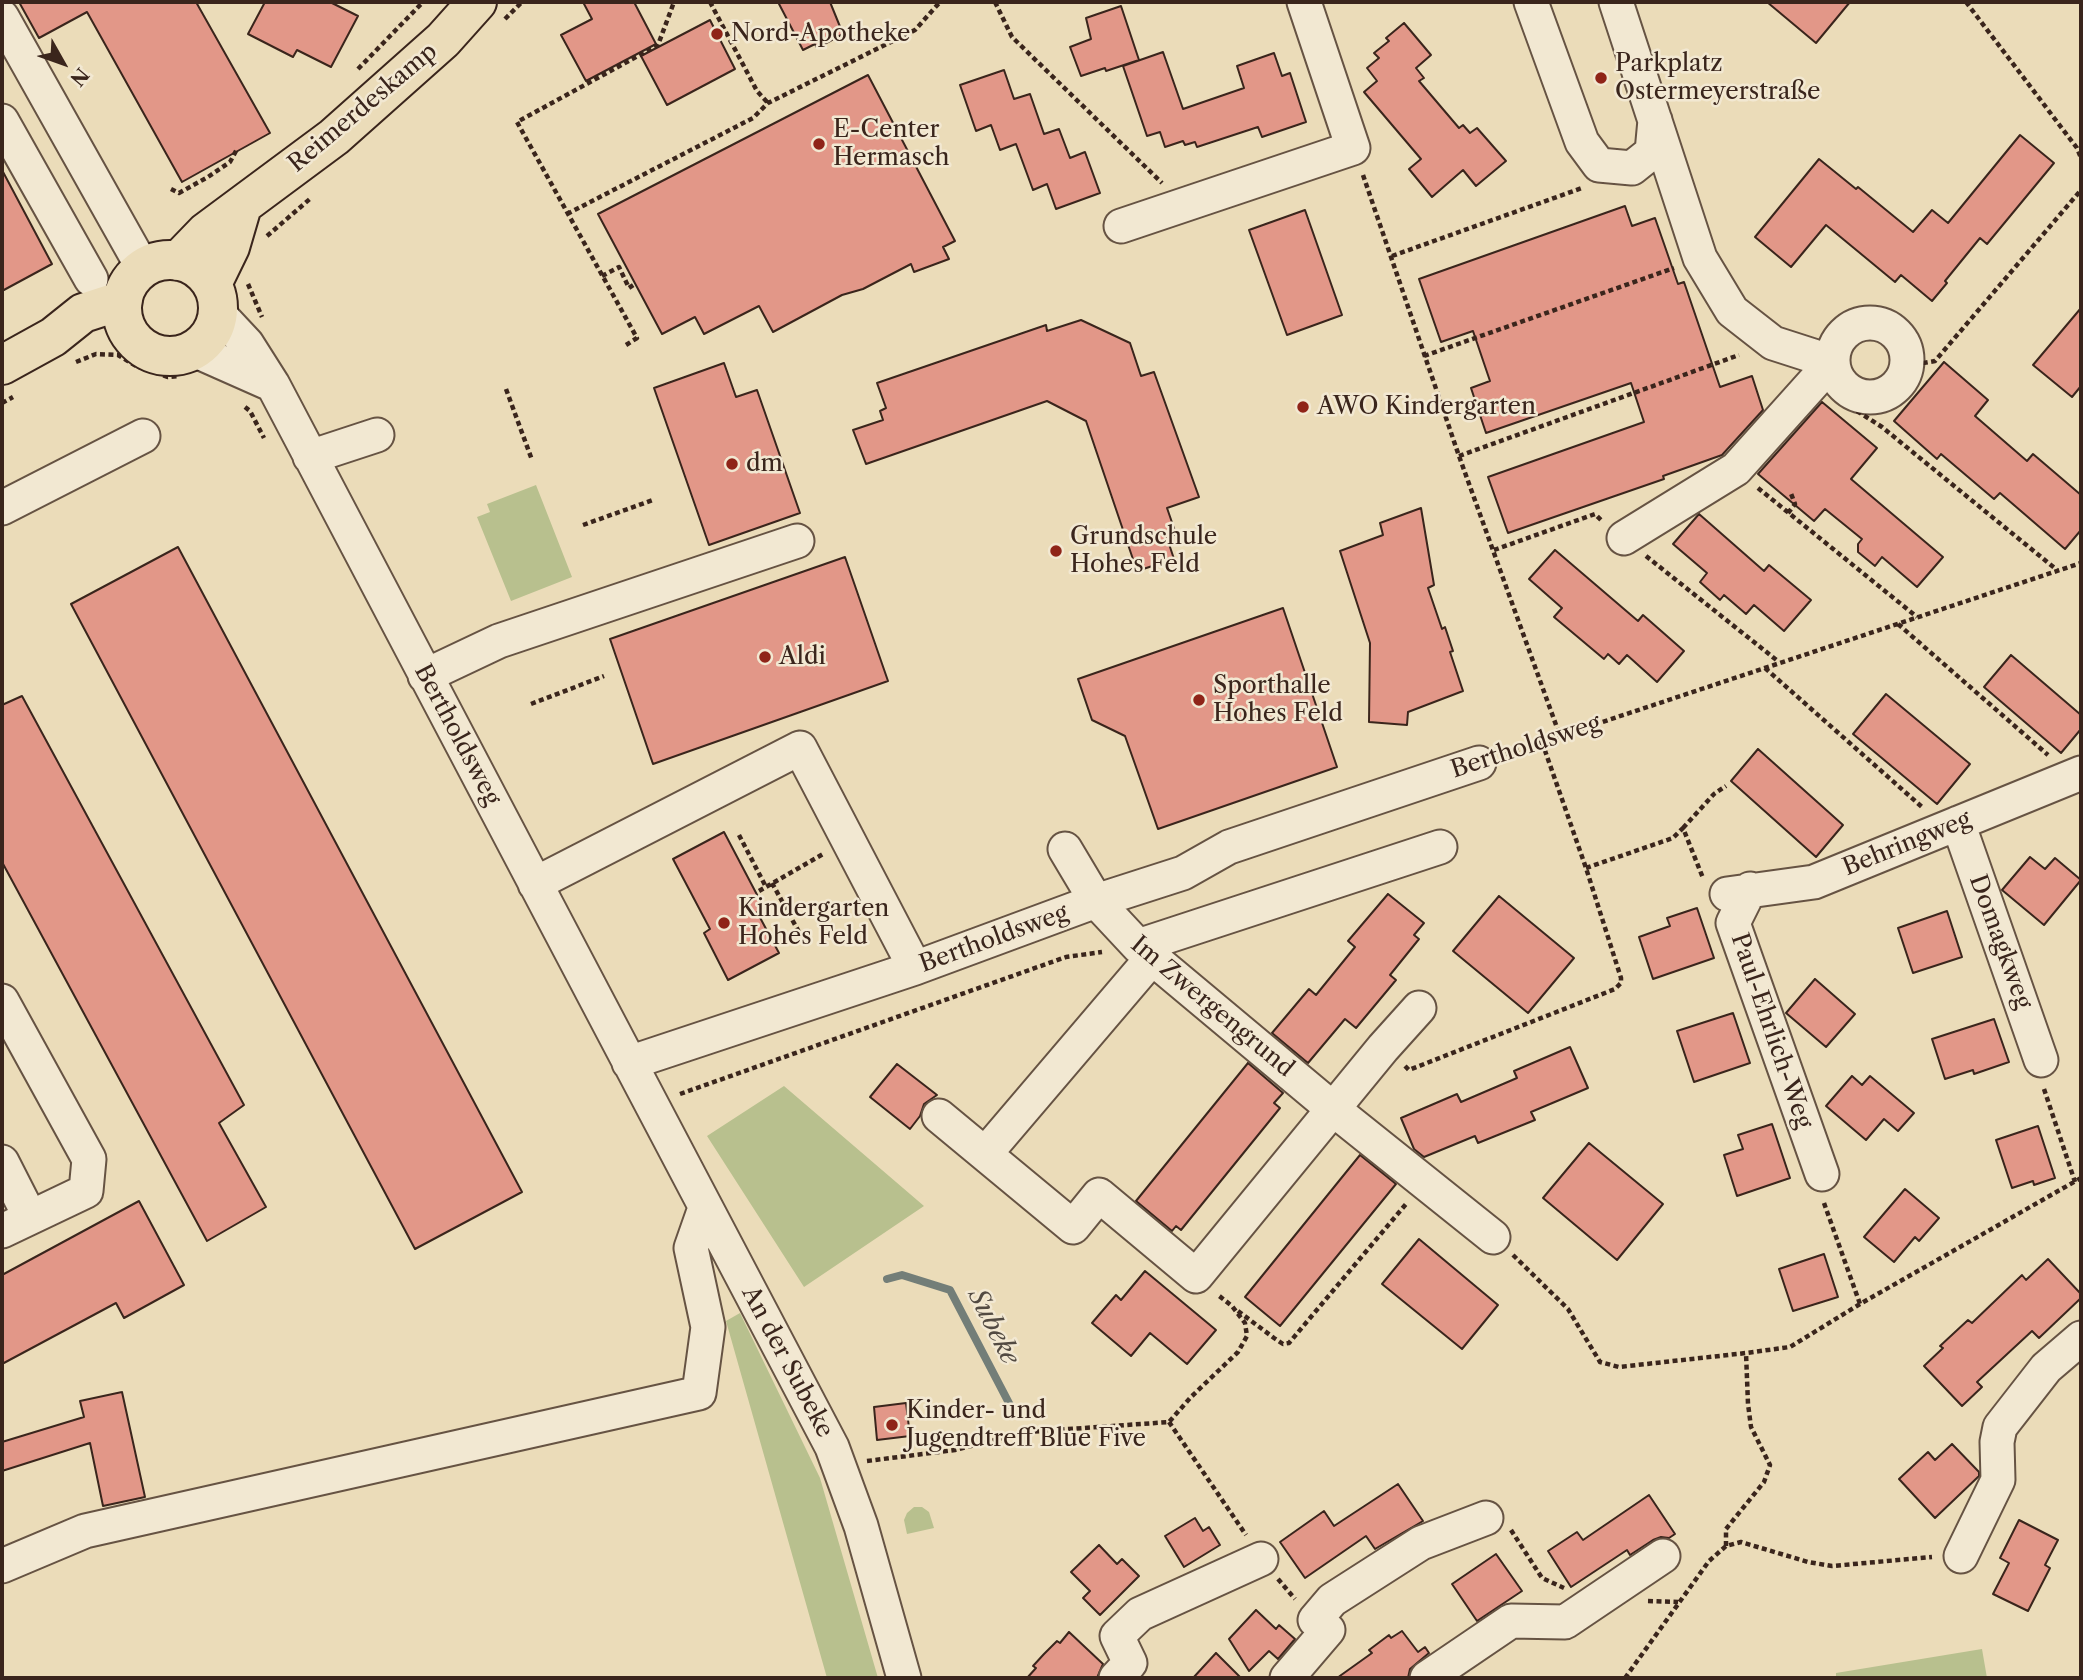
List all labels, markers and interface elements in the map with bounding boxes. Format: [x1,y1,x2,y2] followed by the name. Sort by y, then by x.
[731,20,910,48] place label: Nord-Apotheke
[709,26,725,42] marker: Nord-Apotheke
[28,28,98,98] north arrow
[283,37,443,179] street label: Reimerdeskamp
[1615,50,1820,106] place label: Parkplatz Ostermeyerstraße
[65,63,94,91] text: N
[1593,70,1609,86] marker: Parkplatz Ostermeyerstraße
[833,116,950,172] place label: E-Center Hermasch
[811,136,827,152] marker: E-Center Hermasch
[1317,393,1536,421] place label: AWO Kindergarten
[1295,399,1311,415] marker: AWO Kindergarten
[746,450,783,478] place label: dm
[724,456,740,472] marker: dm
[1070,523,1217,579] place label: Grundschule Hohes Feld
[1048,543,1064,559] marker: Grundschule Hohes Feld
[779,643,826,671] place label: Aldi
[757,649,773,665] marker: Aldi
[408,659,506,811] street label: Bertholdsweg
[1213,672,1343,728] place label: Sporthalle Hohes Feld
[1191,692,1207,708] marker: Sporthalle Hohes Feld
[1447,709,1605,785] street label: Bertholdsweg
[1839,805,1975,883] street label: Behringweg
[1962,871,2038,1013] street label: Domagkweg
[738,895,889,951] place label: Kindergarten Hohes Feld
[916,899,1072,979] street label: Bertholdsweg
[716,915,732,931] marker: Kindergarten Hohes Feld
[1125,930,1299,1084] street label: Im Zwergengrund
[1724,930,1818,1132] street label: Paul-Ehrlich-Weg
[735,1281,839,1443] street label: An der Subeke
[961,1284,1025,1370] water label: Subeke
[906,1397,1146,1453] place label: Kinder- und Jugendtreff Blue Five
[884,1417,900,1433] marker: Kinder- und Jugendtreff Blue Five

